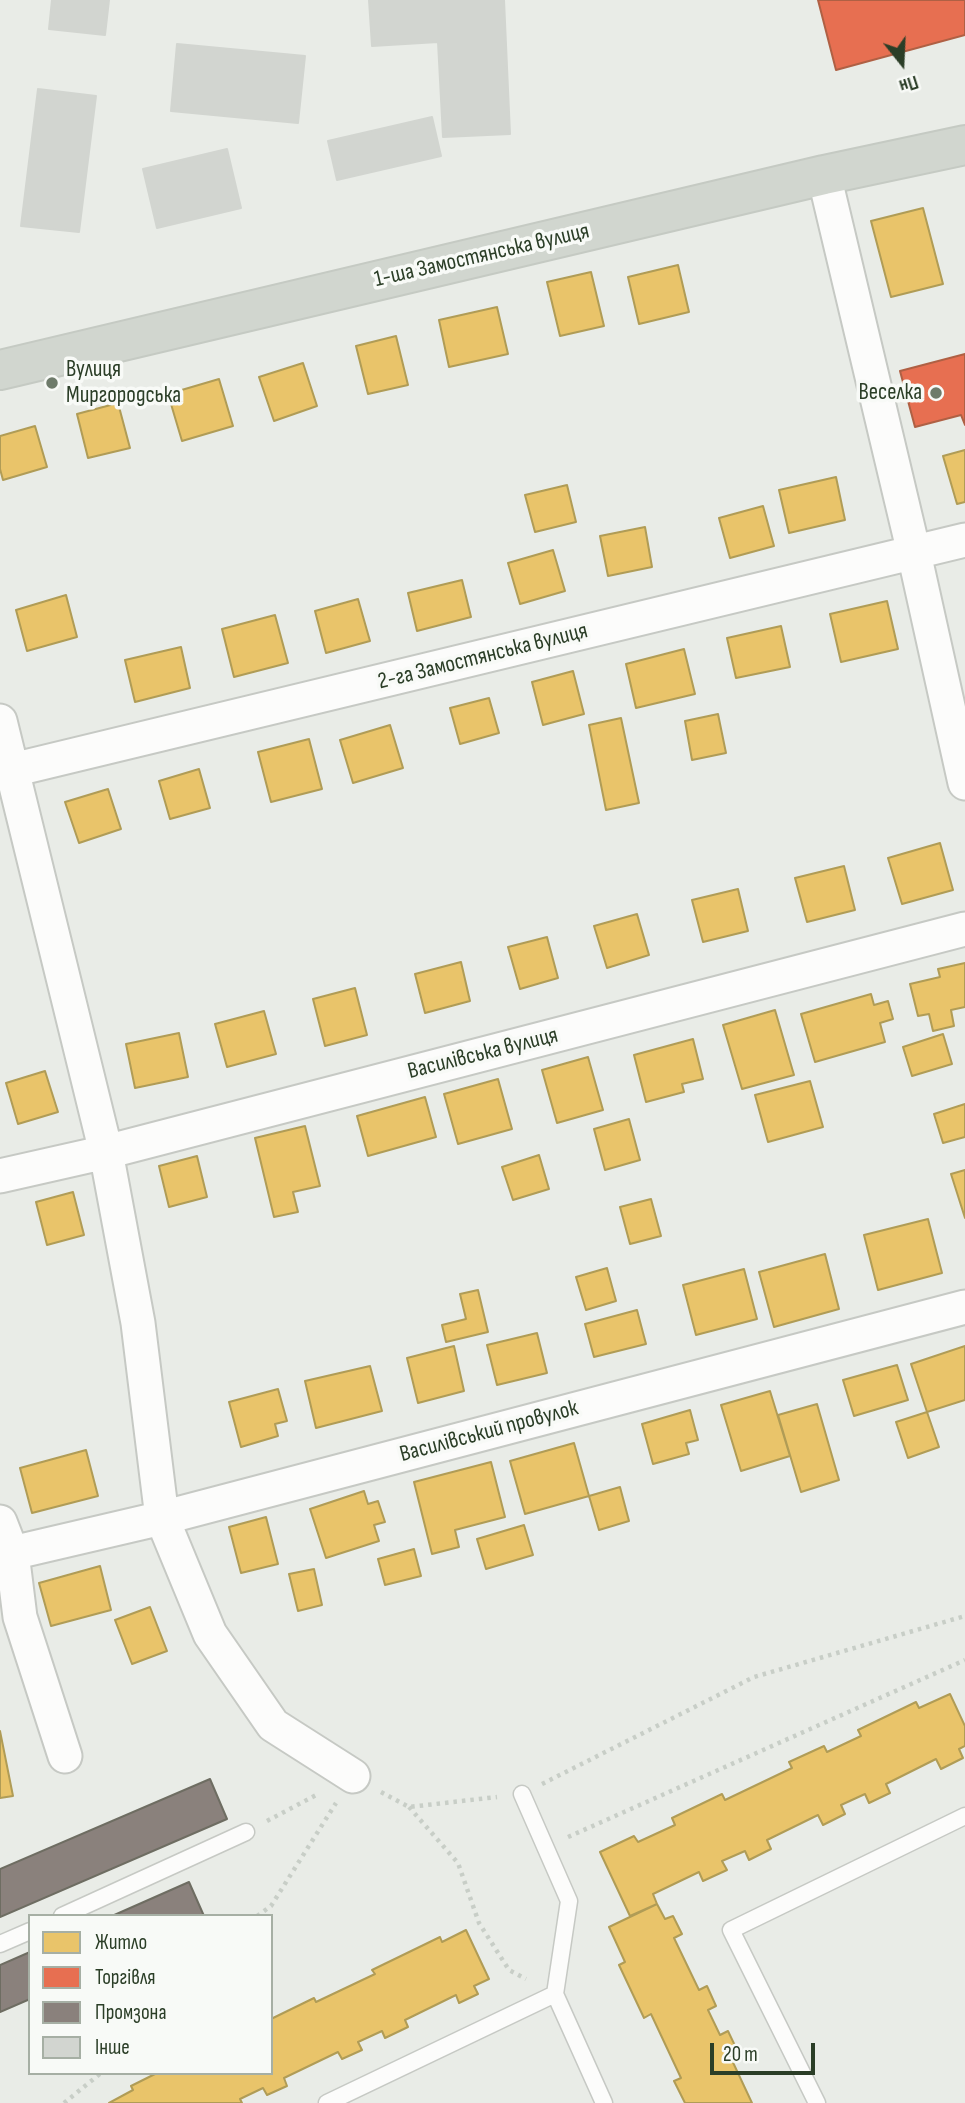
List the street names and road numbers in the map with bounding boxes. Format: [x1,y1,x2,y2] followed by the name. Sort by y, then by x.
[372,218,592,294] street label: 1-ша Замостянська вулиця
[375,618,591,696] street label: 2-га Замостянська вулиця
[405,1022,561,1086] street label: Василівська вулиця
[397,1395,581,1469] street label: Василівський провулок

